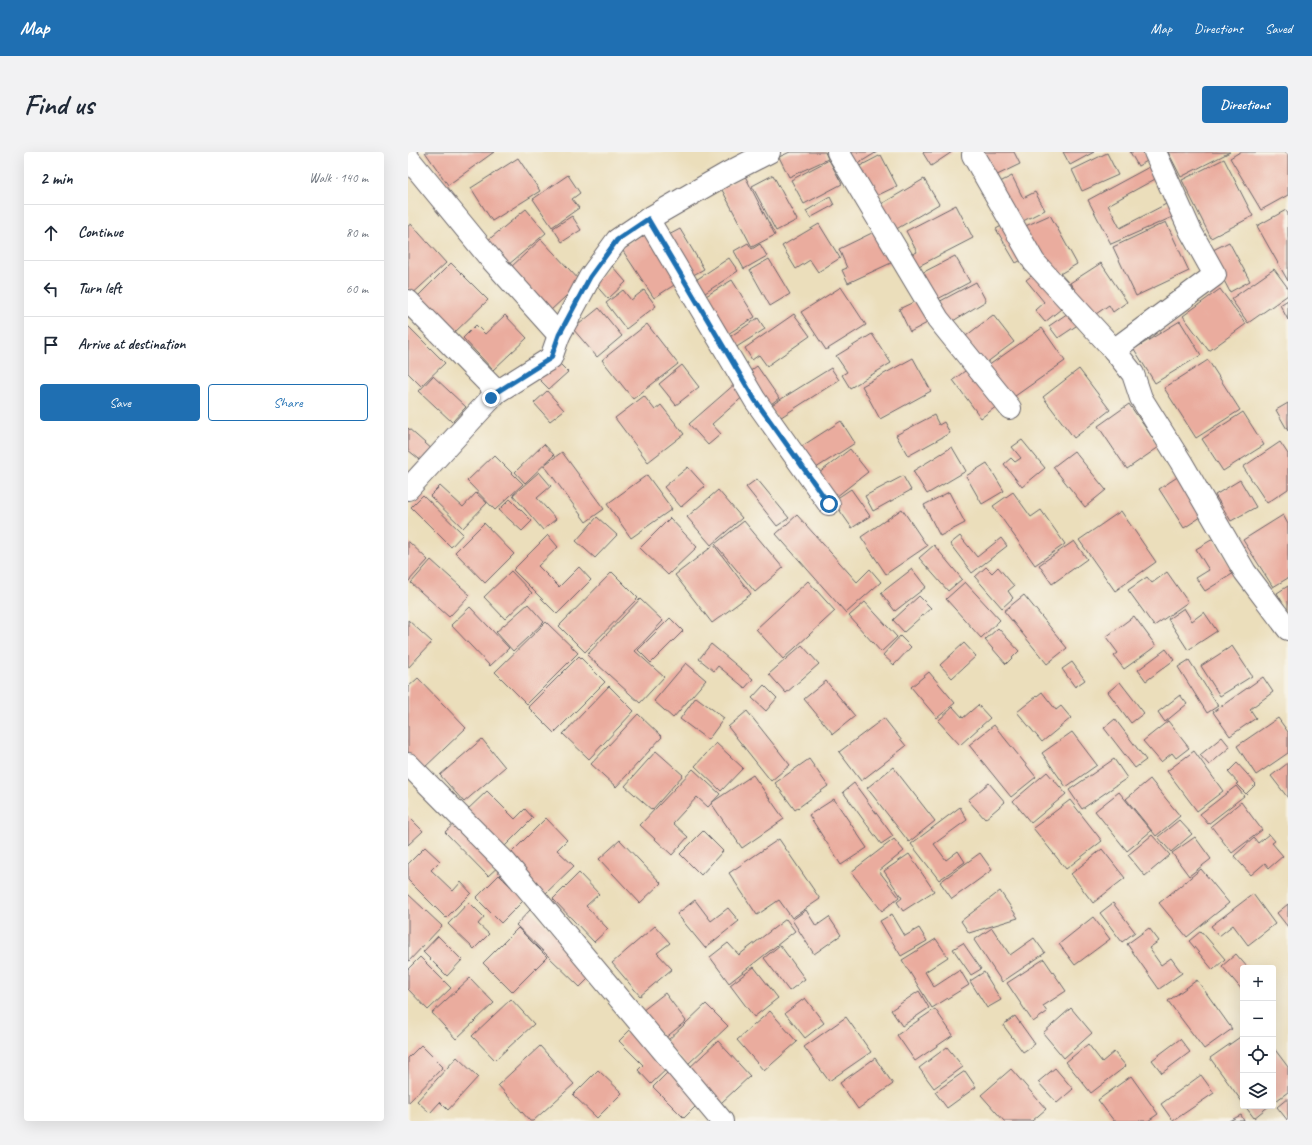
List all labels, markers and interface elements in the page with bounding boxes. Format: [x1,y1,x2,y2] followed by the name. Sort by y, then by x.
[20,16,50,40] text: Map
[1151,20,1172,37] text: Map
[1194,20,1243,37] text: Directions
[1265,20,1292,37] text: Saved
[1202,86,1288,123] button: Directions
[24,87,94,122] text: Find us
[40,168,73,189] text: 2 min
[309,170,368,186] text: Walk · 140 m
[40,222,62,244] icon: ahead
[78,223,123,242] text: Continue
[346,225,368,241] text: 80 m
[40,278,62,300] icon: left
[78,279,121,298] text: Turn left
[346,281,368,297] text: 60 m
[40,334,62,356] icon: arrive
[78,335,185,354] text: Arrive at destination
[40,384,200,421] button: Save
[208,384,368,421] button: Share
[482,389,500,407] route end
[820,495,838,513] route start
[1240,965,1276,1109] map controls
[1240,965,1276,1001] button: +
[1240,1001,1276,1037] button: −
[1240,1037,1276,1073] button: locate
[1240,1073,1276,1109] button: layers

